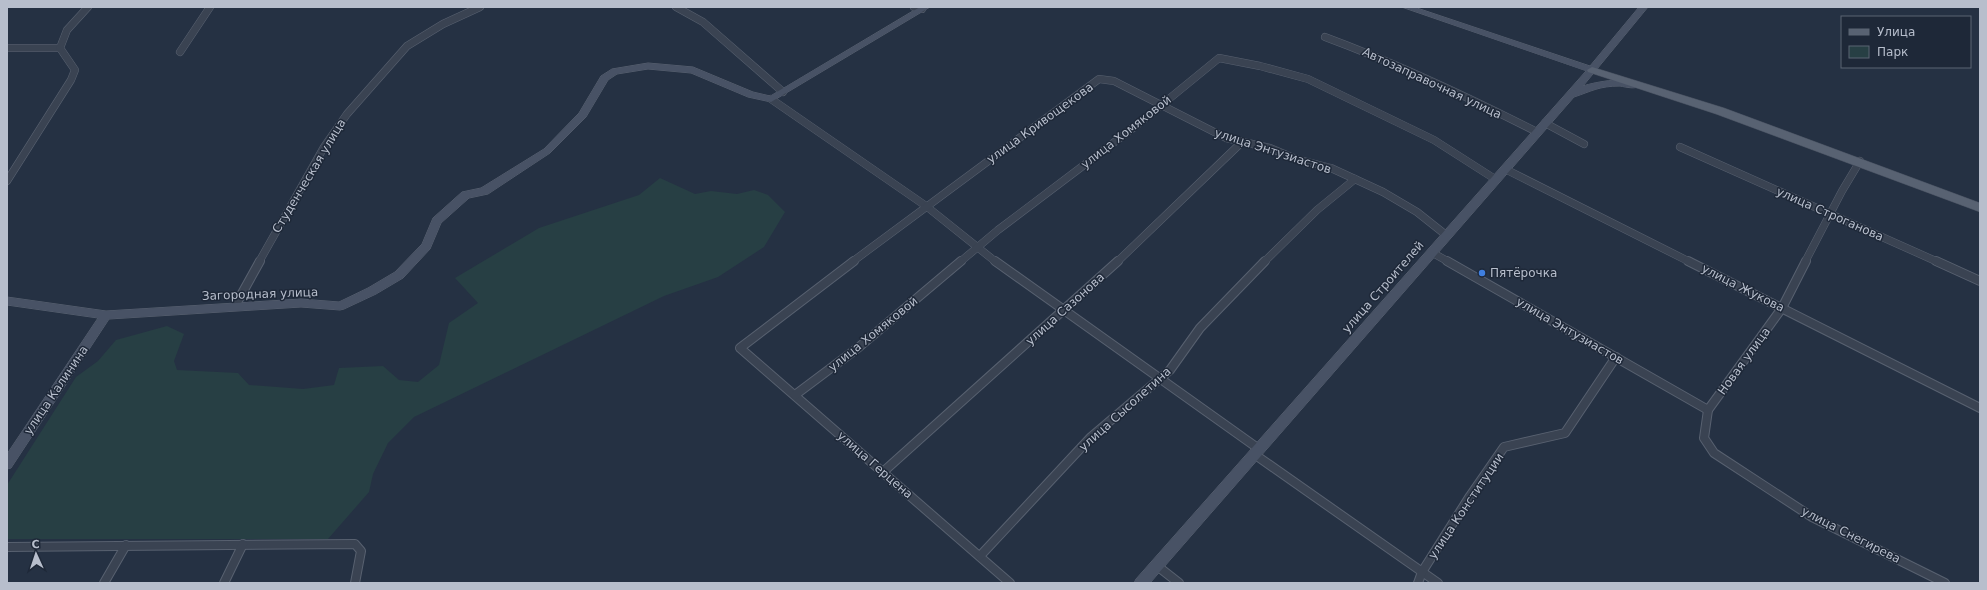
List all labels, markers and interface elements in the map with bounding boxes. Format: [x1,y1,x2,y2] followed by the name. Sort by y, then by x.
[1841,16,1971,68] legend
[1877,25,1915,39] text: Улица
[1360,45,1504,121] street label: Автозаправочная улица
[1877,45,1908,59] text: Парк
[984,80,1096,166] street label: улица Кривощекова
[1078,92,1174,172] street label: улица Хомяковой
[269,116,349,236] street label: Студенческая улица
[1213,126,1333,176] street label: улица Энтузиастов
[1774,184,1886,244] street label: улица Строганова
[1339,238,1427,336] street label: улица Строителей
[1699,261,1787,315] street label: улица Жукова
[1490,266,1557,280] place label: Пятёрочка
[1477,268,1487,278] marker: Пятёрочка
[1023,270,1107,348] street label: улица Сазонова
[202,285,318,303] street label: Загородная улица
[826,294,920,374] street label: улица Хомяковой
[1514,294,1626,368] street label: улица Энтузиастов
[1715,325,1773,397] street label: Новая улица
[21,343,91,437] street label: улица Калинина
[1076,364,1174,454] street label: улица Сысолетина
[835,429,915,501] street label: улица Герцена
[1425,450,1507,562] street label: улица Конституции
[1799,504,1903,566] street label: улица Снегирева
[16,534,56,574] north arrow
[31,538,40,551] text: С

